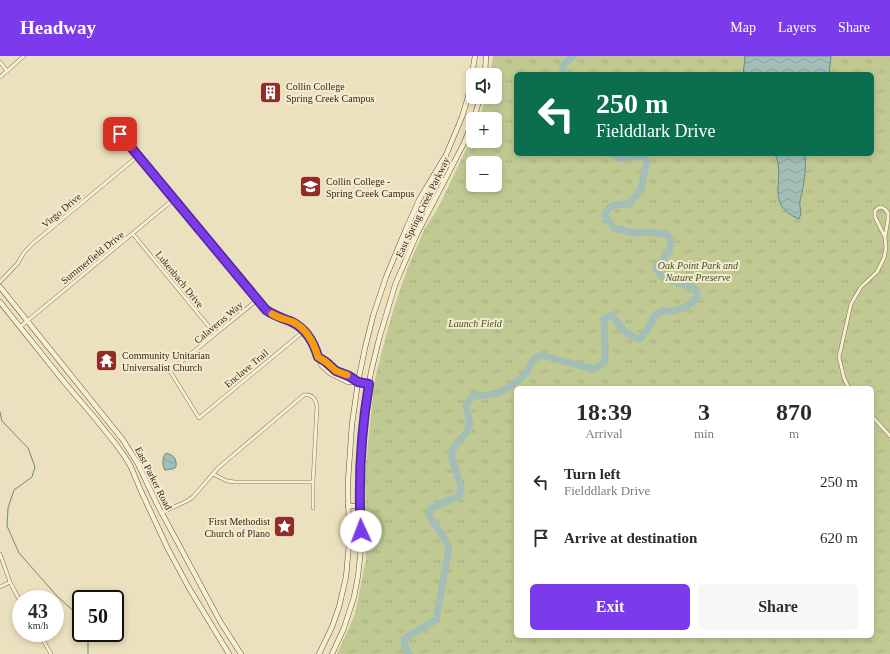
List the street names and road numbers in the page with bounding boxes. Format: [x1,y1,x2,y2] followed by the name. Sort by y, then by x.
[393,155,452,259] street label: East Spring Creek Parkway
[39,190,84,230] street label: Virgo Drive
[59,228,126,286] street label: Summerfield Drive
[153,249,206,310] street label: Lukenbach Drive
[192,299,245,346] street label: Calaveras Way
[222,347,271,390] street label: Enclave Trail
[133,445,174,512] street label: East Parker Road

